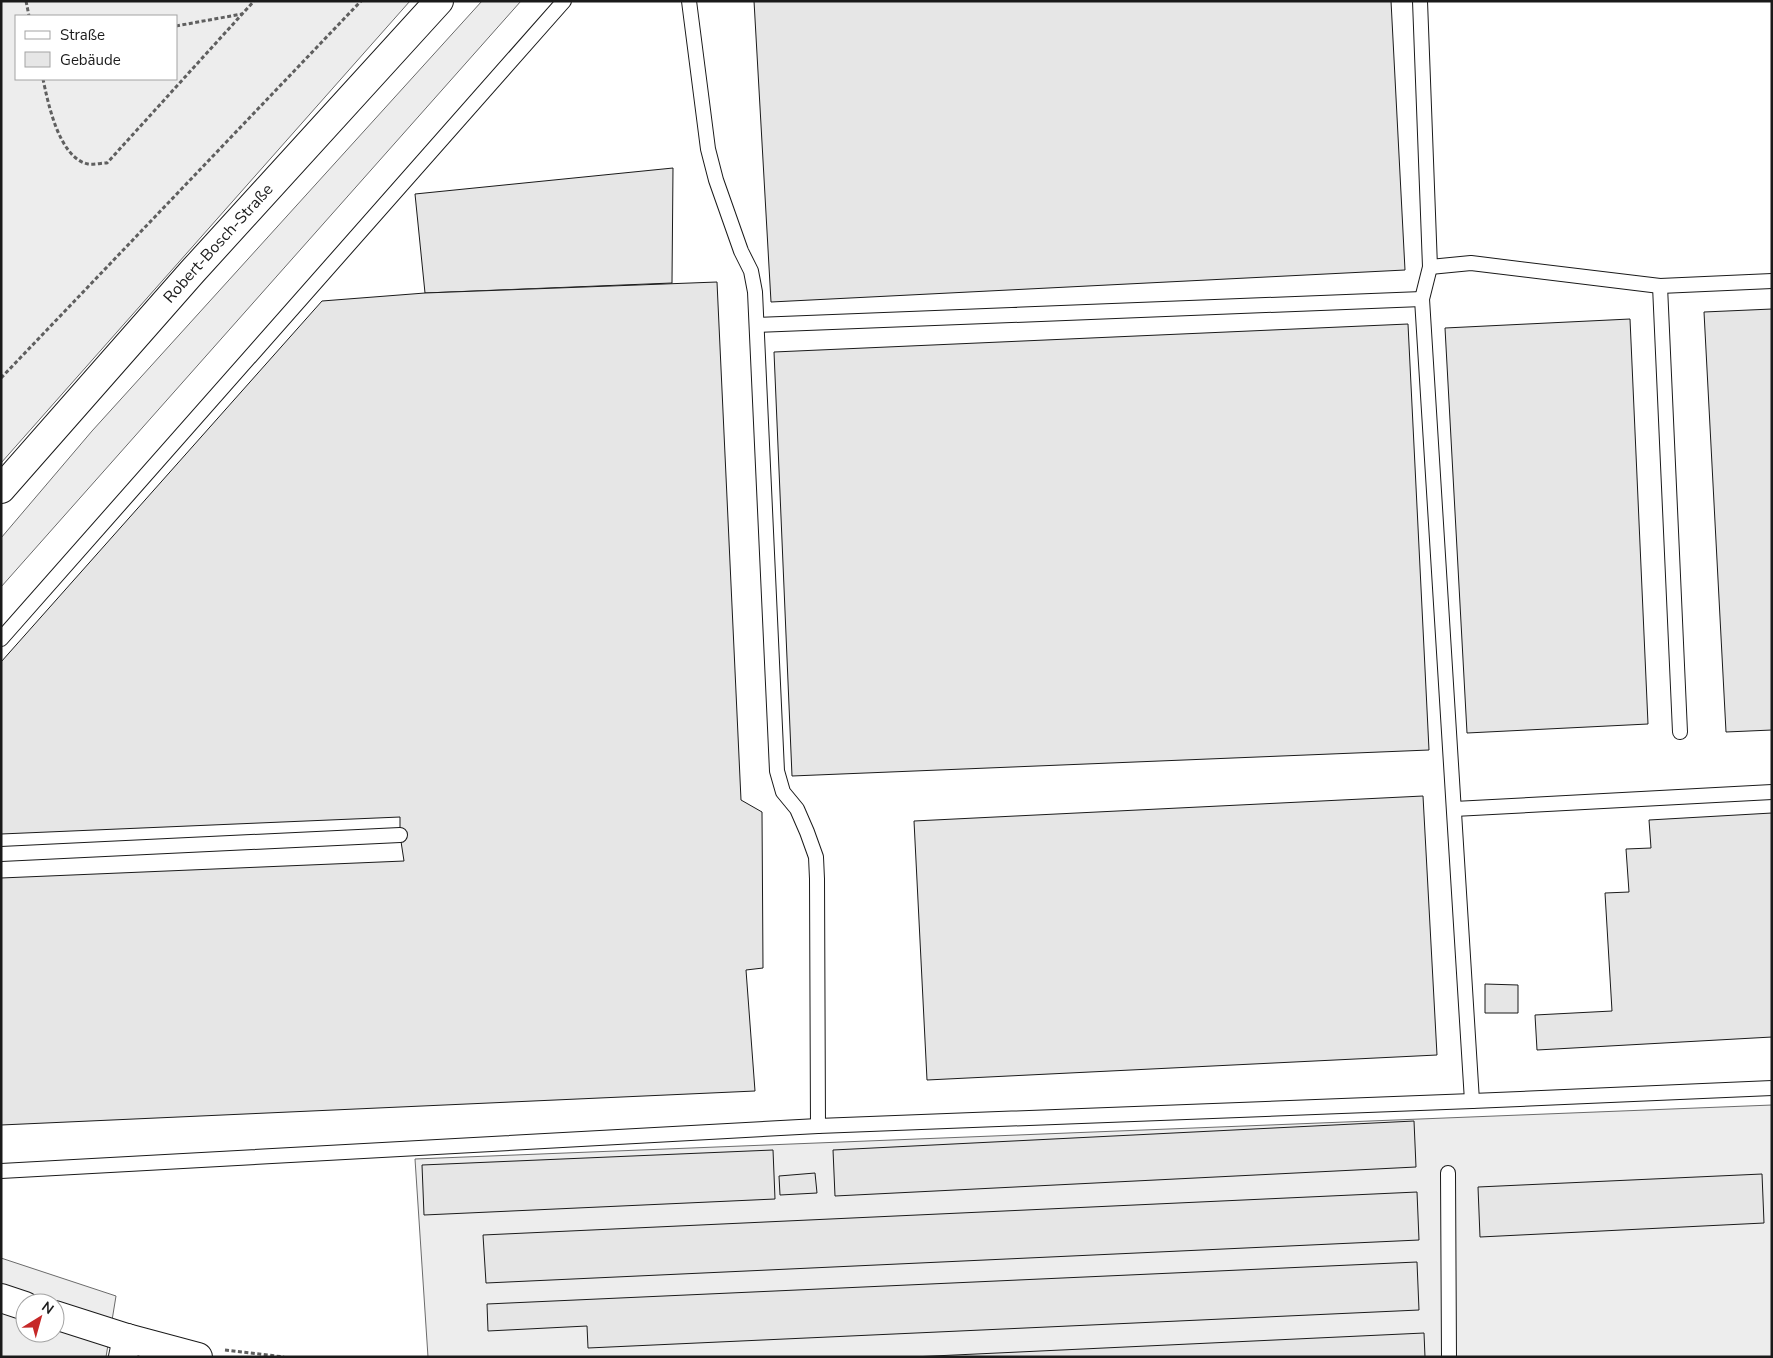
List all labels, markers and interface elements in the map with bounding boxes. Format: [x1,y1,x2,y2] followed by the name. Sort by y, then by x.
[15,15,178,80] legend
[60,25,105,45] text: Straße
[60,50,121,70] text: Gebäude
[159,179,278,308] street label: Robert-Bosch-Straße
[15,1293,65,1343] north arrow
[38,1297,57,1319] text: N

